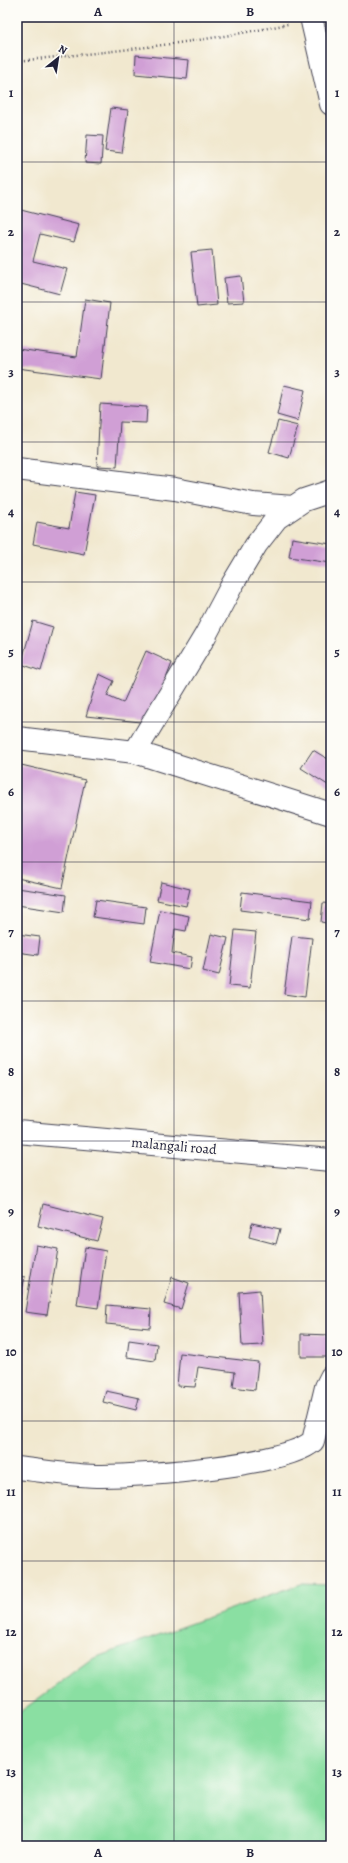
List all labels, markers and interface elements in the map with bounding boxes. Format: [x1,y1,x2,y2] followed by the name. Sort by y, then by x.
[93,3,103,20] text: A
[246,3,254,20] text: B
[38,38,78,78] north arrow
[56,41,70,58] text: N
[9,84,14,101] text: 1
[335,84,340,101] text: 1
[8,223,15,240] text: 2
[334,223,341,240] text: 2
[8,363,14,380] text: 3
[334,363,340,380] text: 3
[8,503,14,520] text: 4
[334,503,340,520] text: 4
[8,643,14,660] text: 5
[334,643,340,660] text: 5
[8,783,14,800] text: 6
[334,783,340,800] text: 6
[8,923,14,940] text: 7
[334,923,340,940] text: 7
[8,1063,14,1080] text: 8
[334,1063,340,1080] text: 8
[131,1133,218,1159] street label: malangali road
[8,1203,14,1220] text: 9
[334,1203,340,1220] text: 9
[5,1343,17,1360] text: 10
[331,1343,343,1360] text: 10
[6,1483,16,1500] text: 11
[332,1483,342,1500] text: 11
[6,1623,17,1640] text: 12
[332,1623,343,1640] text: 12
[6,1763,17,1780] text: 13
[332,1763,343,1780] text: 13
[93,1844,103,1861] text: A
[246,1844,254,1861] text: B

